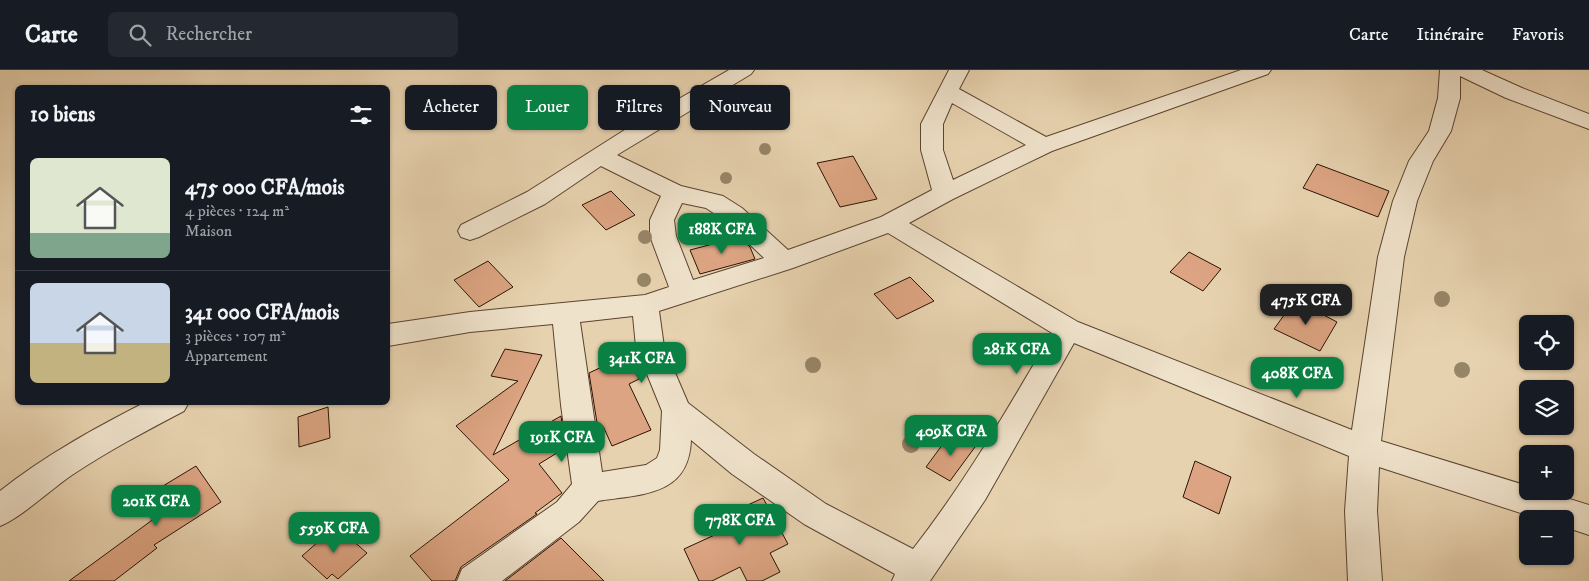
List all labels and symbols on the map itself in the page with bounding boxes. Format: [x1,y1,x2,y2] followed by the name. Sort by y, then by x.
[670,212,774,255] pin: 188K CFA
[1254,284,1358,326] pin: 475K CFA
[965,332,1069,375] pin: 281K CFA
[590,342,694,384] pin: 341K CFA
[1245,356,1349,399] pin: 408K CFA
[899,414,1003,457] pin: 409K CFA
[510,420,614,463] pin: 191K CFA
[104,484,208,527] pin: 201K CFA
[688,504,792,546] pin: 778K CFA
[282,512,386,554] pin: 559K CFA

